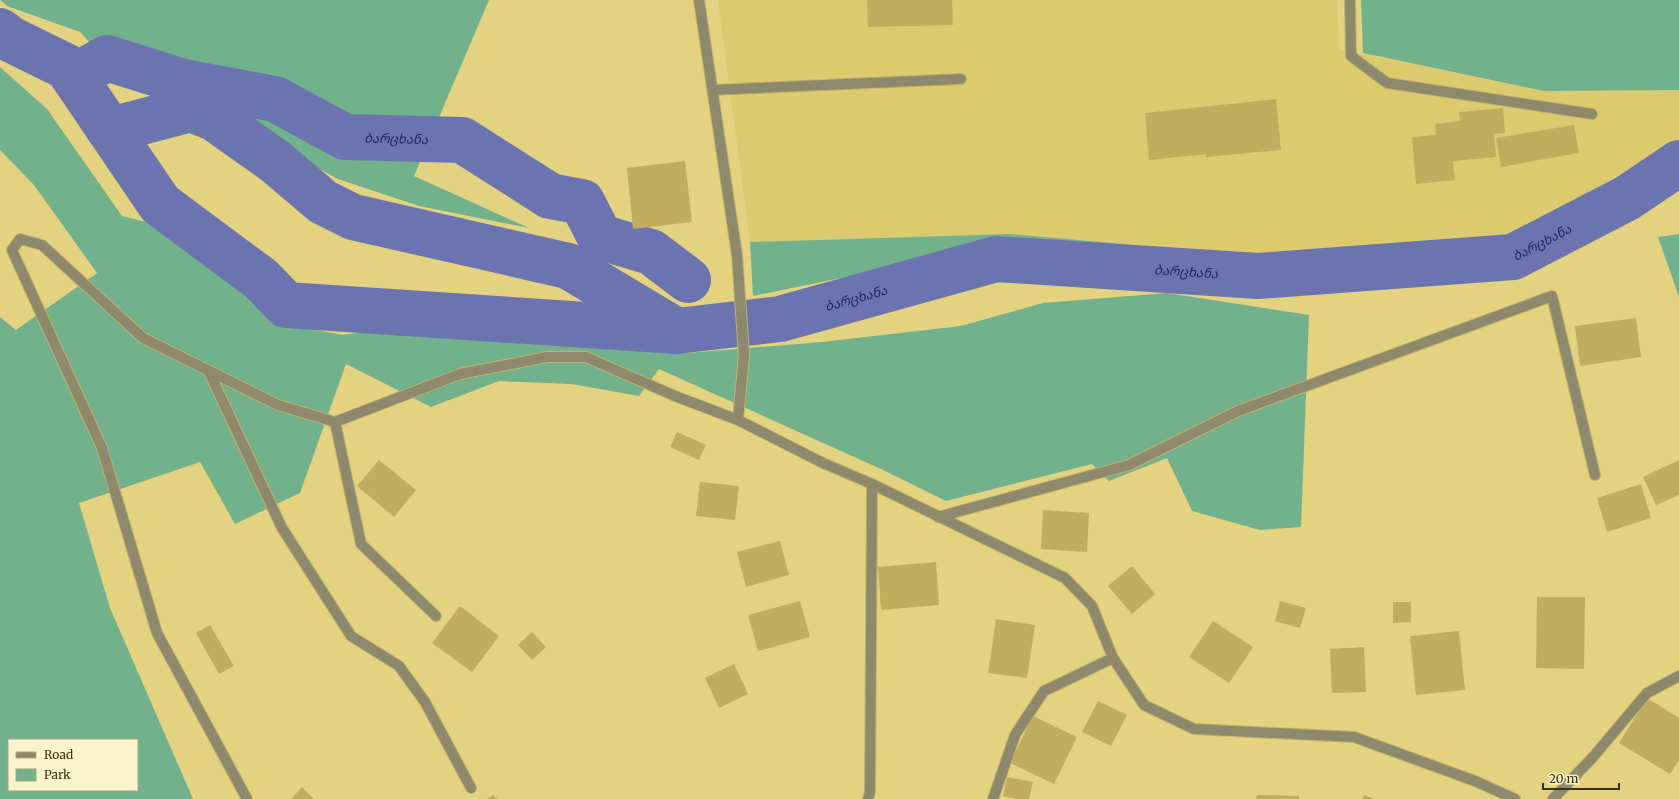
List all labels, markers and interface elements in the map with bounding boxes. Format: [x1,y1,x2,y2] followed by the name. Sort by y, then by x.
[364,129,429,148] water label: ბარცხანა
[1510,220,1575,265] water label: ბარცხანა
[1154,261,1219,282] water label: ბარცხანა
[823,281,890,315] water label: ბარცხანა
[8,739,138,791] legend
[44,747,73,762] text: Road
[1543,765,1619,791] scale bar
[44,767,71,782] text: Park
[1549,771,1578,786] text: 20 m

